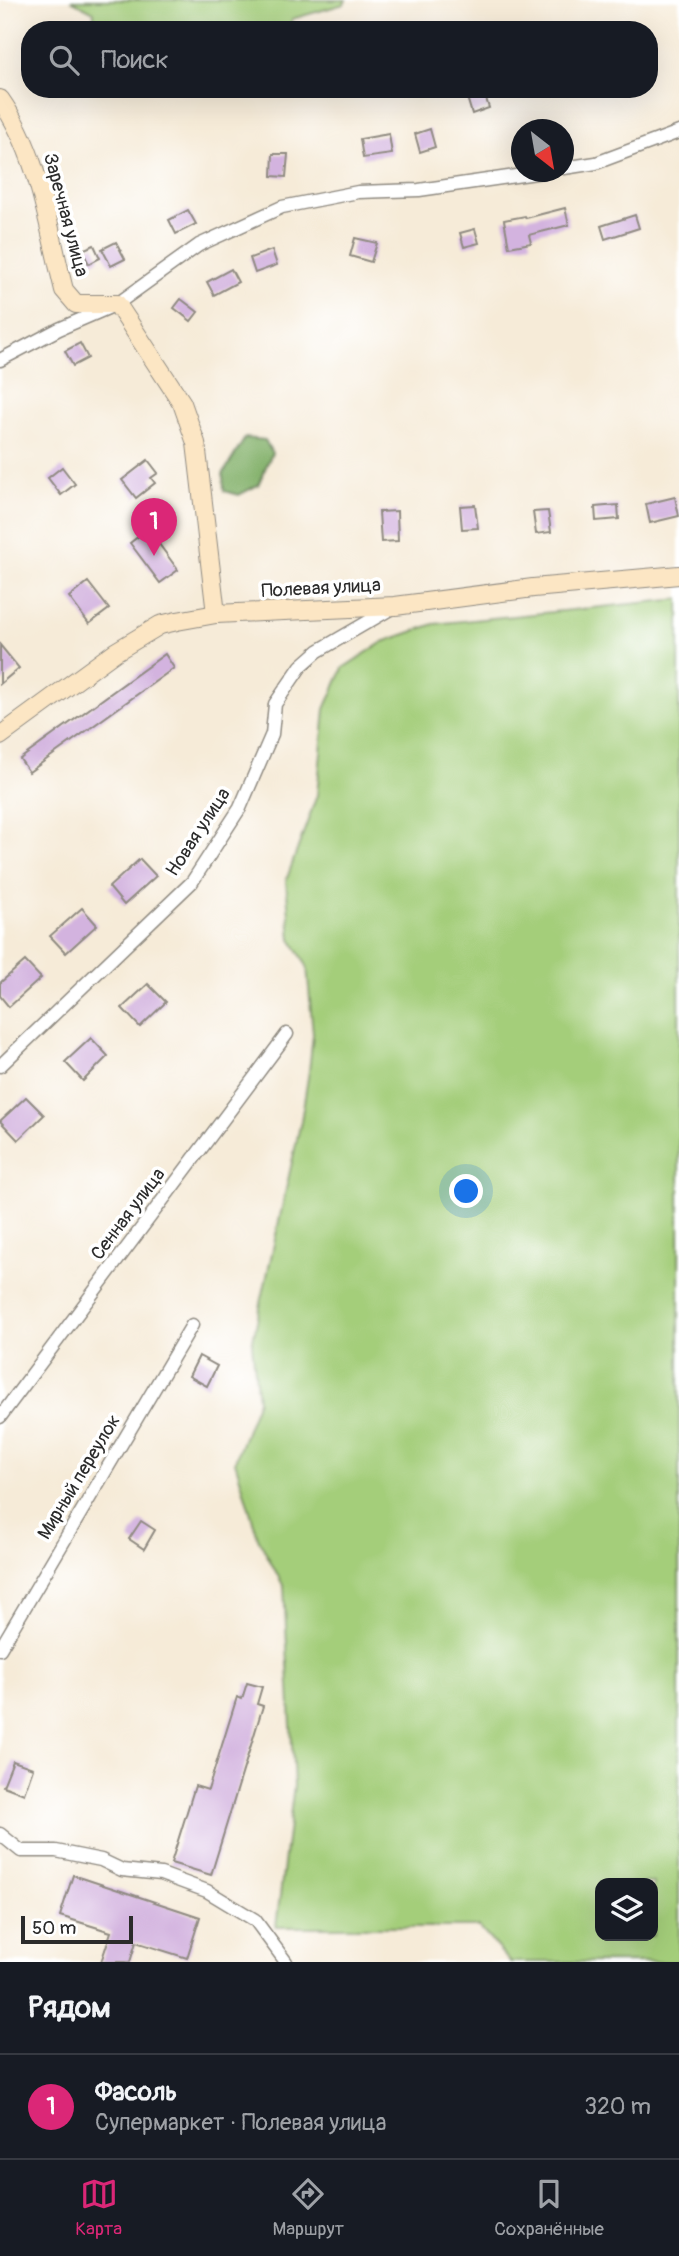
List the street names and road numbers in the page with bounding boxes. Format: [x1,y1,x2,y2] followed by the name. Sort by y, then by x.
[38,151,94,280] street label: Заречная улица
[261,573,381,603] street label: Полевая улица
[160,783,236,881] street label: Новая улица
[86,1163,171,1265] street label: Сенная улица
[32,1410,126,1544] street label: Мирный переулок

